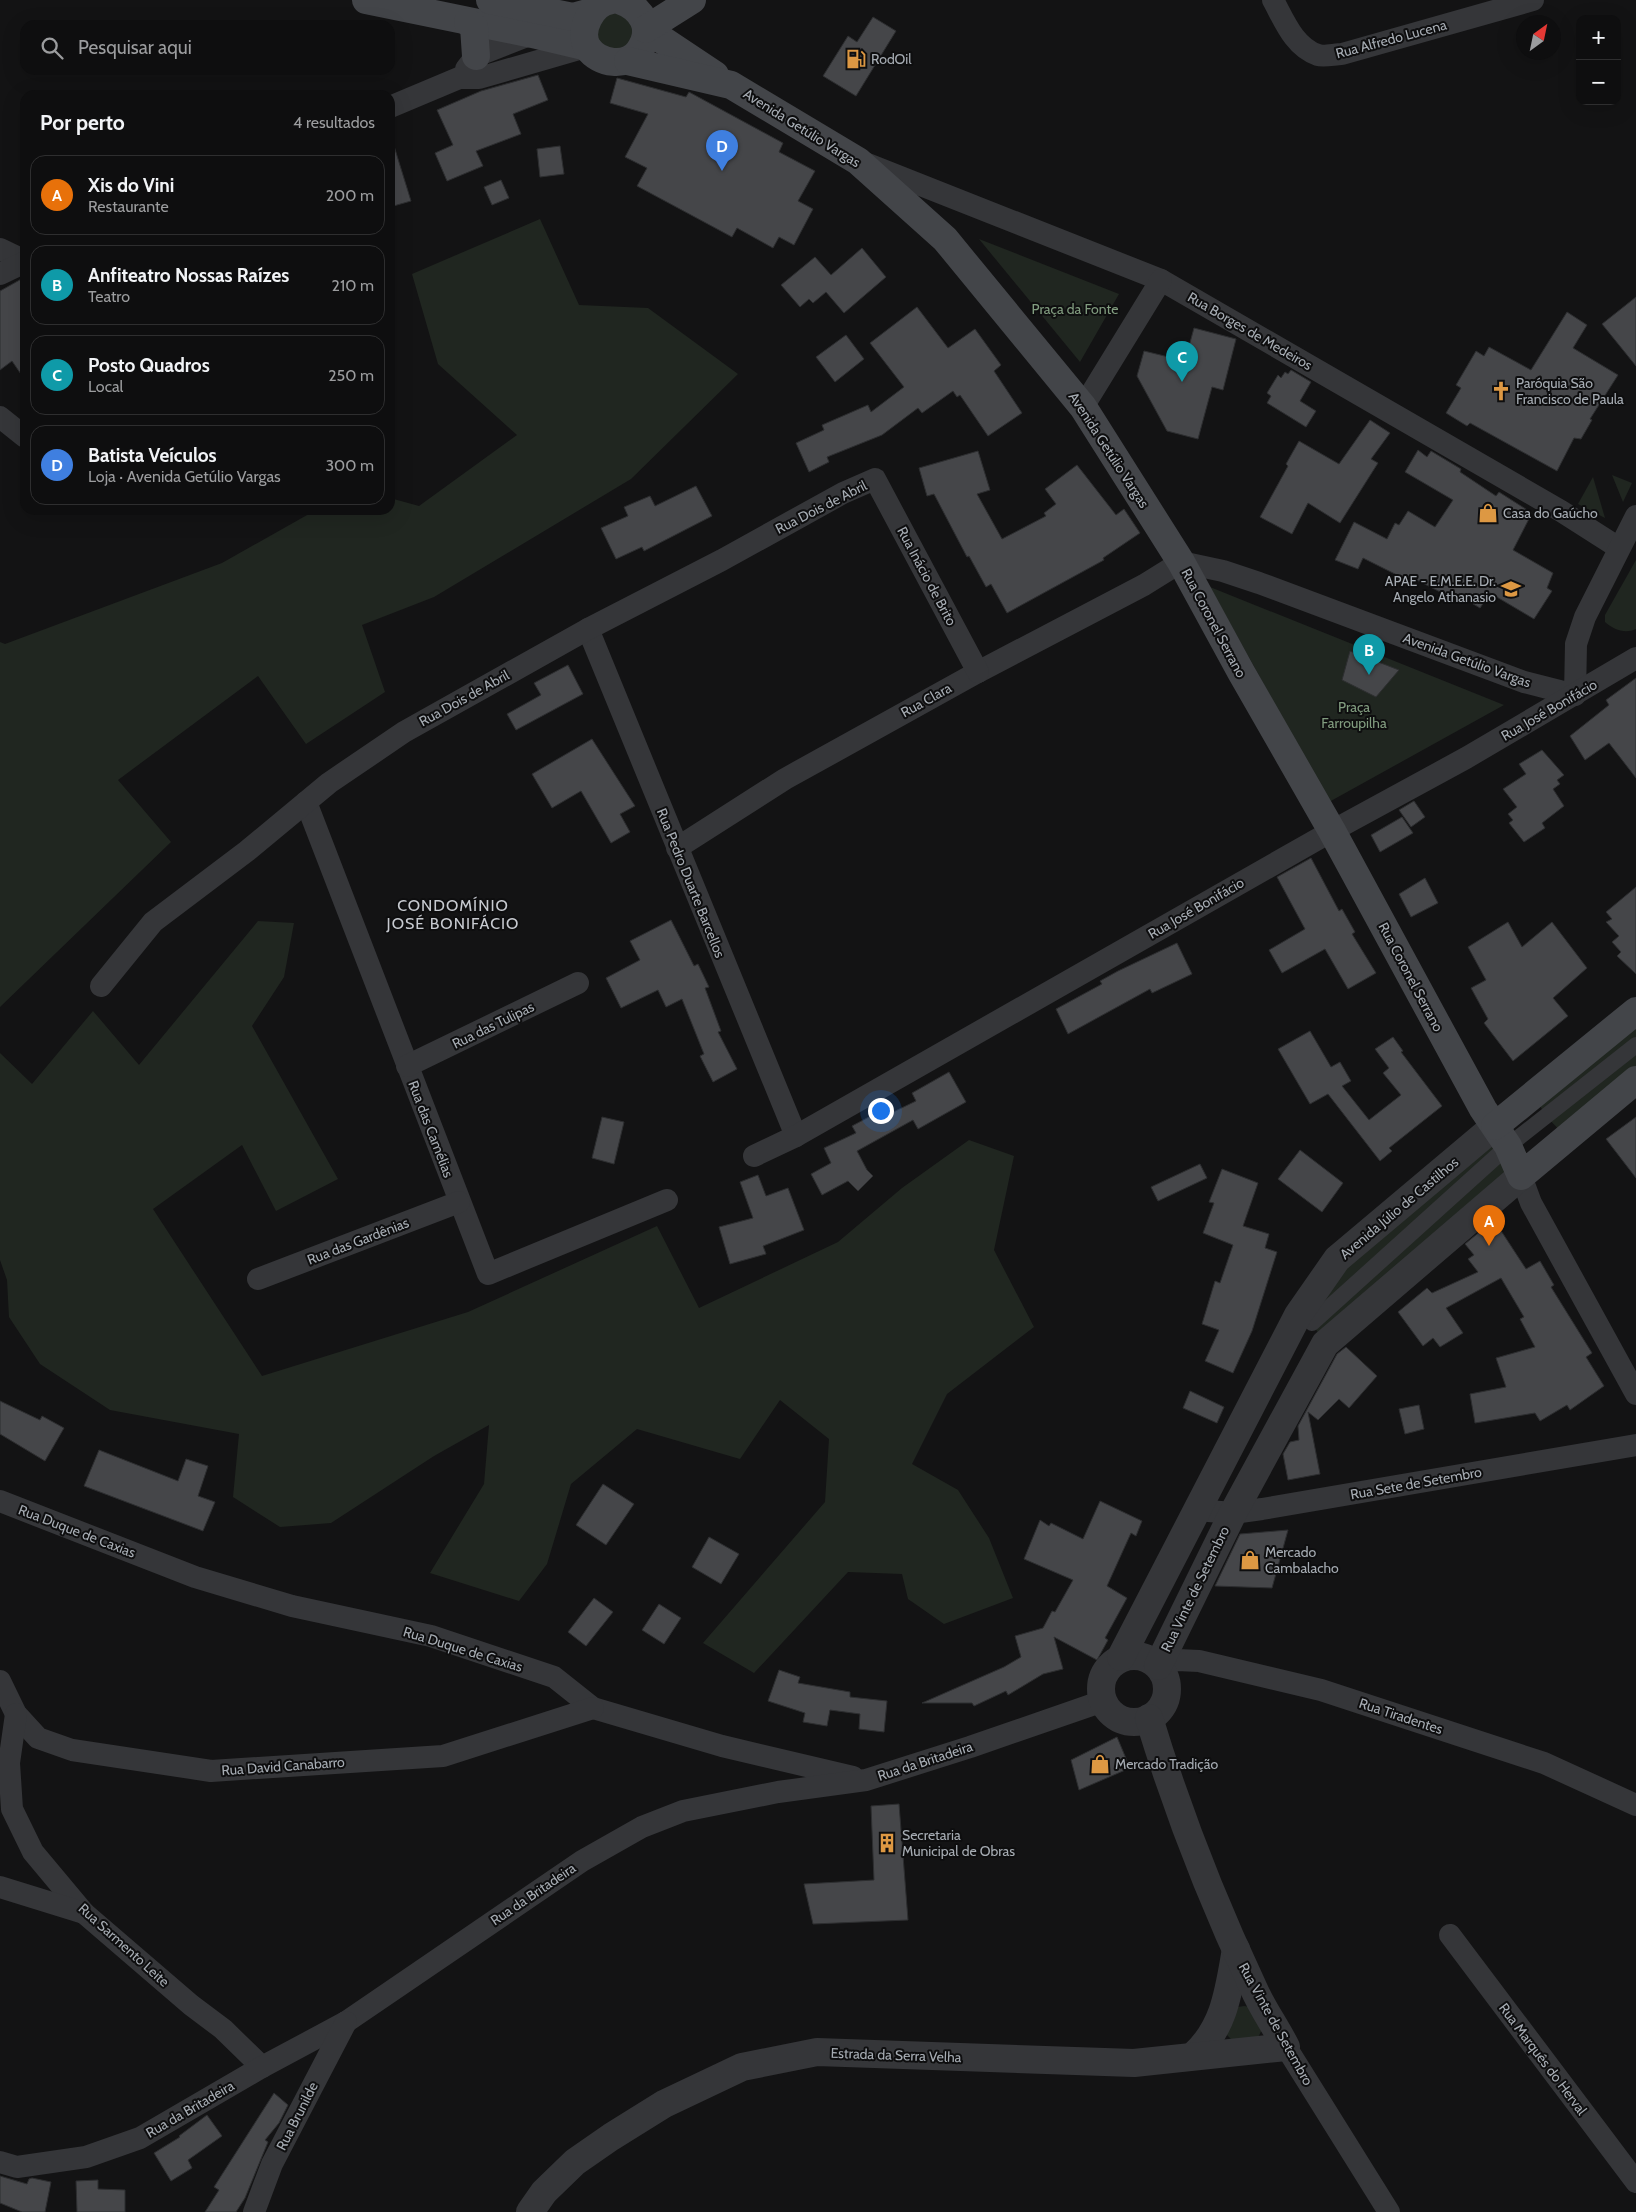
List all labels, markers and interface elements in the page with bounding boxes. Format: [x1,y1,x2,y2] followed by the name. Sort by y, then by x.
[1334,15,1449,62] street label: Rua Alfredo Lucena
[1516,15,1561,60] north arrow
[1576,15,1621,105] map controls
[1576,15,1621,60] button: +
[20,20,395,75] search box
[38,34,66,62] icon: search
[78,36,192,59] text: Pesquisar aqui
[845,48,867,70] fuel station icon: RodOil
[871,50,912,68] place label: RodOil
[1576,60,1621,105] button: −
[740,85,864,171] street label: Avenida Getúlio Vargas
[40,110,125,135] text: Por perto
[293,113,375,132] text: 4 resultados
[706,130,738,171] pin: D
[88,174,174,197] text: Xis do Vini
[52,186,62,205] text: A
[326,186,374,205] text: 200 m
[88,197,169,216] text: Restaurante
[88,264,289,287] text: Anfiteatro Nossas Raízes
[52,276,62,295] text: B
[332,276,374,295] text: 210 m
[88,287,130,306] text: Teatro
[1184,288,1316,374] street label: Rua Borges de Medeiros
[1032,300,1118,318] park label: Praça da Fonte
[1166,341,1198,382] pin: C
[88,354,210,377] text: Posto Quadros
[52,366,62,385] text: C
[328,366,374,385] text: 250 m
[1516,374,1624,408] place label: Paróquia São Francisco de Paula
[88,377,123,396] text: Local
[1490,380,1512,402] church icon: Paróquia São Francisco de Paula
[1065,389,1153,512] street label: Avenida Getúlio Vargas
[88,444,217,467] text: Batista Veículos
[51,456,63,475] text: D
[325,456,374,475] text: 300 m
[88,467,281,486] text: Loja · Avenida Getúlio Vargas
[772,476,870,538] street label: Rua Dois de Abril
[1477,502,1499,524] shop icon: Casa do Gaúcho
[1503,504,1598,522] place label: Casa do Gaúcho
[893,523,961,629] street label: Rua Inácio de Brito
[1178,565,1251,681] street label: Rua Coronel Serrano
[1385,572,1496,606] place label: APAE - E.M.E.E. Dr. Angelo Athanasio
[1500,578,1522,600] school or university icon: APAE - E.M.E.E. Dr. Angelo Athanasio
[1401,629,1534,692] street label: Avenida Getúlio Vargas
[1353,634,1385,675] pin: B
[416,665,513,730] street label: Rua Dois de Abril
[1498,675,1600,745] street label: Rua José Bonifácio
[898,679,955,721] street label: Rua Clara
[1321,698,1387,732] park label: Praça Farroupilha
[653,806,729,961] street label: Rua Pedro Duarte Barcellos
[1145,873,1247,943] street label: Rua José Bonifácio
[386,896,519,933] district label: CONDOMÍNIO JOSÉ BONIFÁCIO
[1375,919,1448,1035] street label: Rua Coronel Serrano
[449,997,537,1053] street label: Rua das Tulipas
[404,1078,458,1180] street label: Rua das Camélias
[868,1098,894,1124] your location
[1336,1153,1462,1263] street label: Avenida Júlio de Castilhos
[1473,1205,1505,1246] pin: A
[305,1213,412,1269] street label: Rua das Gardênias
[1349,1463,1483,1503] street label: Rua Sete de Setembro
[16,1500,138,1562] street label: Rua Duque de Caxias
[1157,1523,1233,1655] street label: Rua Vinte de Setembro
[1265,1543,1339,1577] place label: Mercado Cambalacho
[1239,1549,1261,1571] shop icon: Mercado Cambalacho
[401,1622,525,1676] street label: Rua Duque de Caxias
[1357,1694,1445,1738] street label: Rua Tiradentes
[875,1737,975,1785] street label: Rua da Britadeira
[221,1753,346,1779] street label: Rua David Canabarro
[1089,1753,1111,1775] shop icon: Mercado Tradição
[1115,1755,1218,1773] place label: Mercado Tradição
[902,1826,1015,1860] place label: Secretaria Municipal de Obras
[876,1832,898,1854] building icon: Secretaria Municipal de Obras
[487,1859,579,1929] street label: Rua da Britadeira
[75,1899,173,1991] street label: Rua Sarmento Leite
[1235,1959,1317,2089] street label: Rua Vinte de Setembro
[1495,1999,1591,2119] street label: Rua Marquês do Herval
[830,2044,962,2066] street label: Estrada da Serra Velha
[143,2076,238,2142] street label: Rua da Britadeira
[272,2079,322,2153] street label: Rua Brunilde

